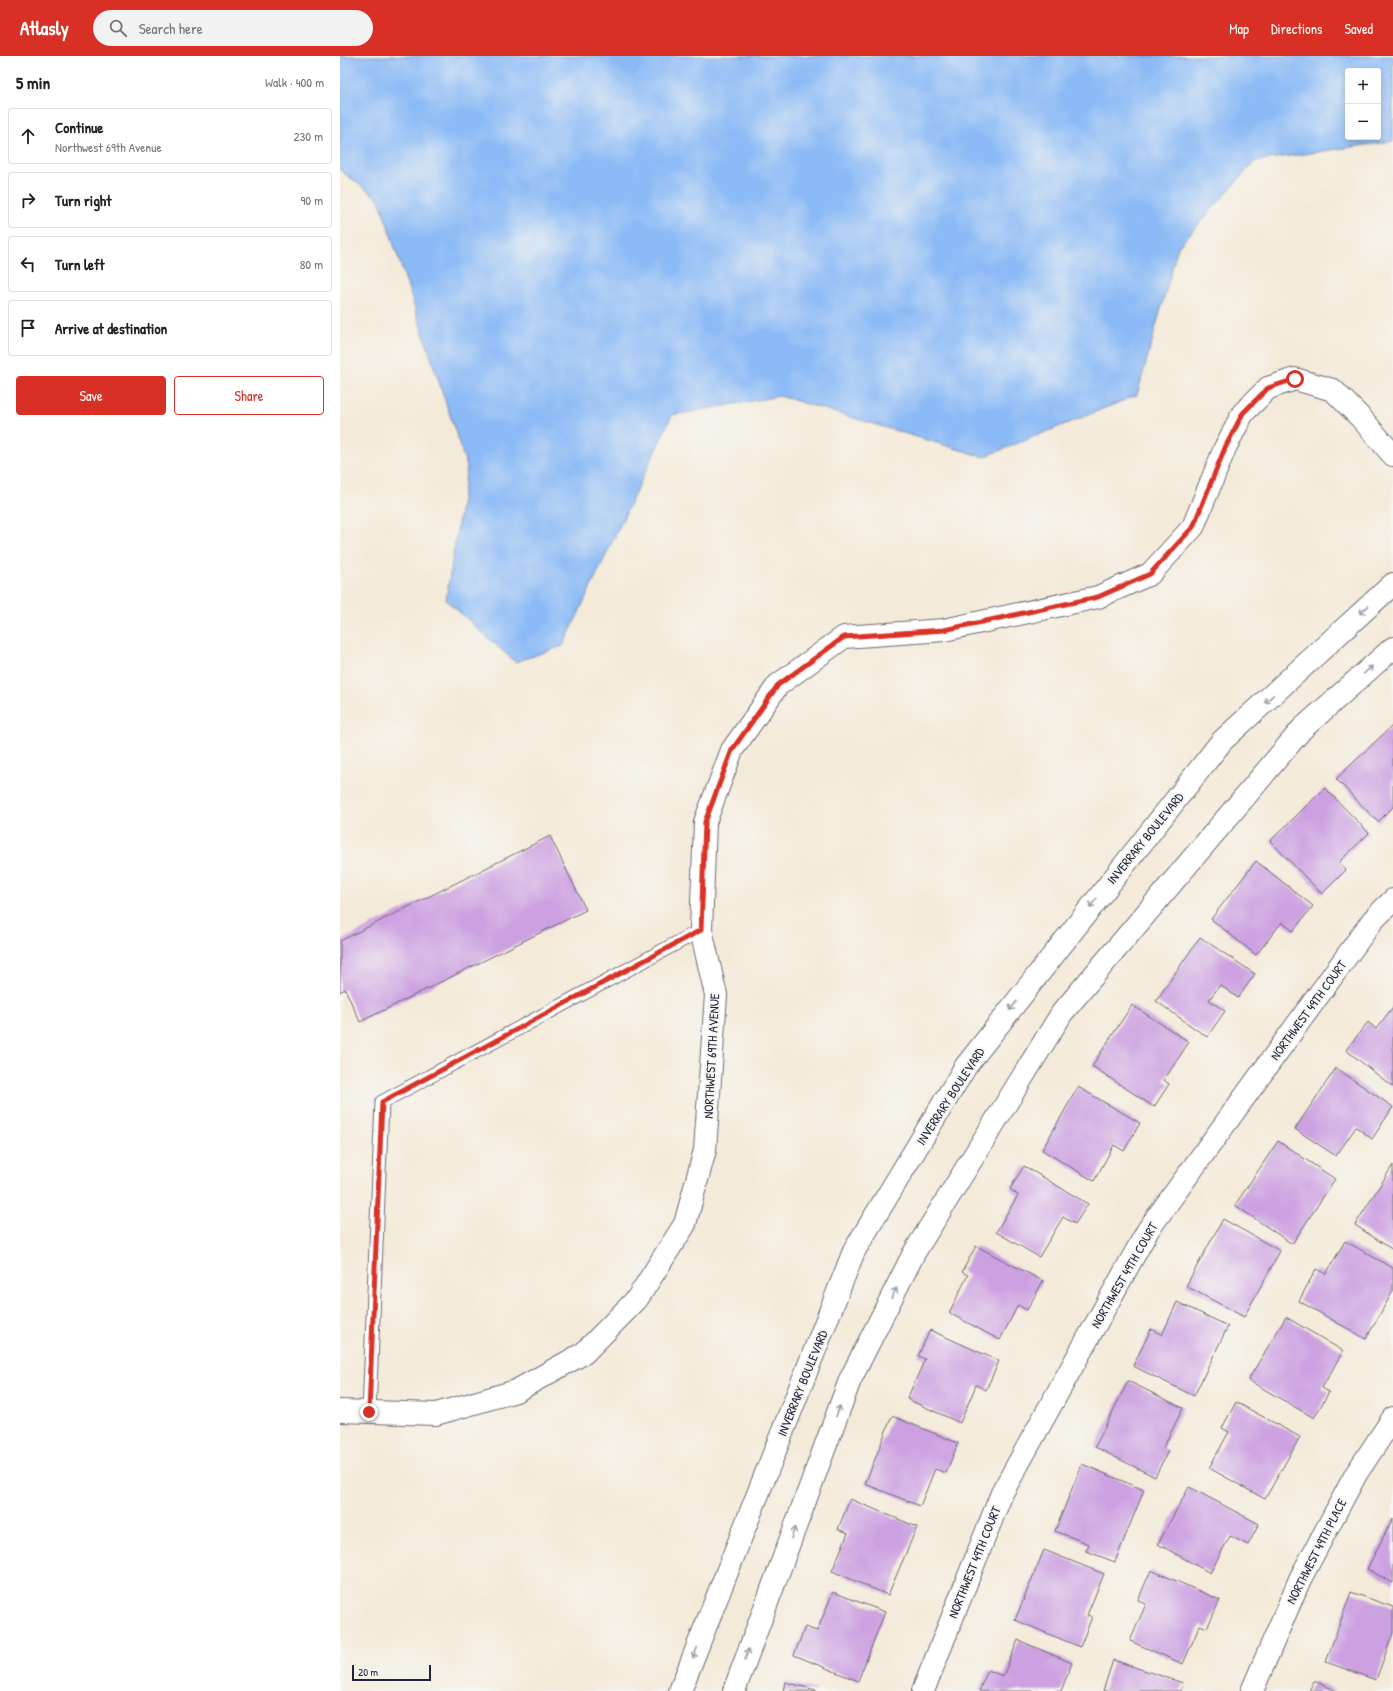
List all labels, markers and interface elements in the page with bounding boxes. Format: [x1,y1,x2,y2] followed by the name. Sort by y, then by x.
[93,10,373,46] search box
[20,15,69,41] text: Atlasly
[107,17,129,39] icon: search
[139,18,203,39] text: Search here
[1229,19,1249,38] text: Map
[1271,19,1322,38] text: Directions
[1344,19,1373,38] text: Saved
[1345,68,1381,140] map controls
[1345,68,1381,104] button: +
[16,71,50,94] text: 5 min
[265,73,324,91] text: Walk · 400 m
[1345,104,1381,140] button: −
[55,117,103,138] text: Continue
[17,125,39,147] icon: ahead
[293,127,323,145] text: 230 m
[55,138,162,156] text: Northwest 69th Avenue
[17,189,39,211] icon: right
[55,190,111,211] text: Turn right
[301,191,323,209] text: 90 m
[17,253,39,275] icon: left
[55,254,105,275] text: Turn left
[300,255,323,273] text: 80 m
[17,317,39,339] icon: arrive
[55,318,167,339] text: Arrive at destination
[1286,370,1304,388] route start
[16,376,166,415] button: Save
[174,376,324,415] button: Share
[1359,605,1369,615] one-way arrow
[1363,666,1373,675] one-way arrow
[1263,694,1274,703] one-way arrow
[1102,788,1188,888] street label: INVERRARY BOULEVARD
[1089,898,1098,909] one-way arrow
[1266,956,1351,1064] street label: NORTHWEST 49TH COURT
[699,993,723,1119] street label: NORTHWEST 69TH AVENUE
[1009,1000,1018,1011] one-way arrow
[912,1043,989,1148] street label: INVERRARY BOULEVARD
[1086,1218,1162,1331] street label: NORTHWEST 49TH COURT
[890,1288,898,1300] one-way arrow
[772,1326,832,1439] street label: INVERRARY BOULEVARD
[360,1403,378,1421] route end
[835,1405,843,1417] one-way arrow
[1282,1495,1350,1607] street label: NORTHWEST 49TH PLACE
[943,1502,1005,1621] street label: NORTHWEST 49TH COURT
[789,1527,797,1539] one-way arrow
[691,1647,698,1659] one-way arrow
[744,1649,752,1661] one-way arrow
[352,1663,431,1682] scale bar
[358,1665,378,1679] text: 20 m

